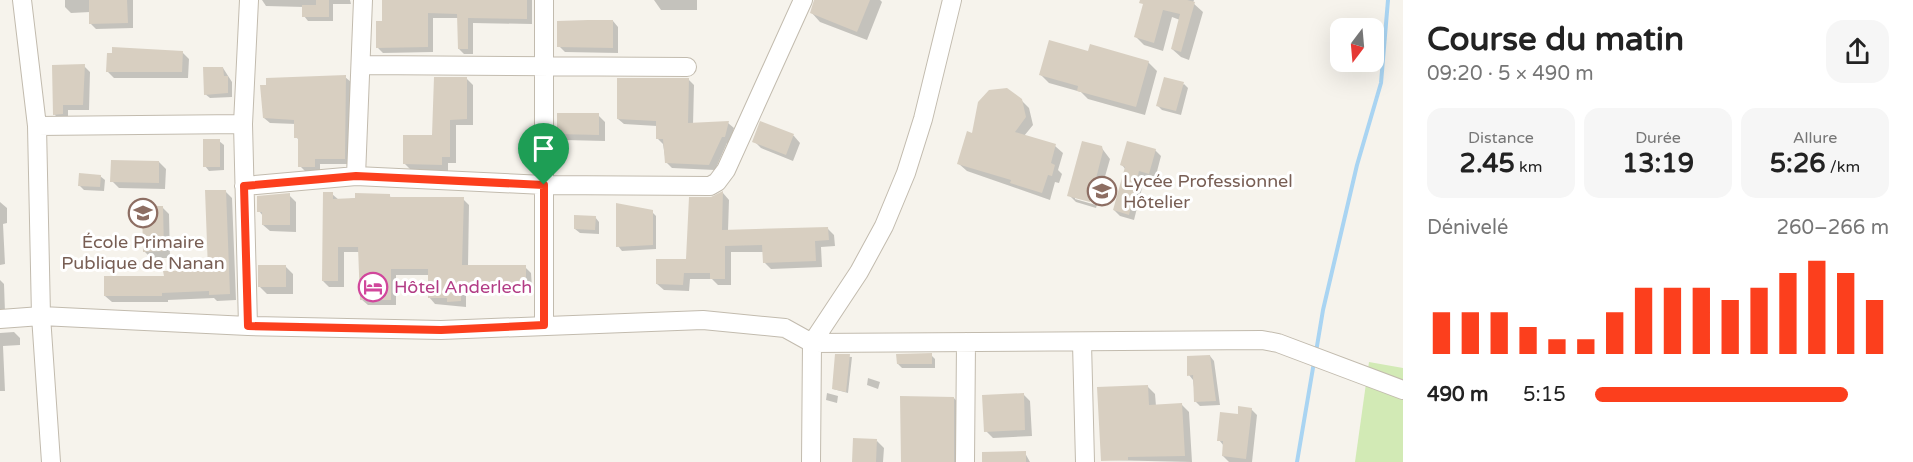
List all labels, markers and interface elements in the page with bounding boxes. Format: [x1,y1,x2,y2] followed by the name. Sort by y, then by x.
[1330,18,1384,72] north arrow
[1330,18,1384,72] map controls
[1427,20,1684,59] text: Course du matin
[1826,20,1889,83] button: share
[1427,62,1594,86] text: 09:20 · 5 × 490 m
[518,123,569,185] pin
[1468,128,1534,148] text: Distance
[1635,128,1681,148] text: Durée
[1793,128,1837,148] text: Allure
[527,132,560,165] icon: arrive
[1460,148,1515,179] text: 2.45
[1622,148,1694,179] text: 13:19
[1770,148,1826,179] text: 5:26
[1515,157,1542,177] text: km
[1826,157,1860,177] text: /km
[1123,170,1293,213] place label: Lycée Professionnel Hôtelier
[1086,175,1118,207] school or university icon: Lycée Professionnel Hôtelier
[127,197,159,229] school or university icon: École Primaire Publique de Nanan
[1427,216,1508,240] text: Dénivelé
[1776,216,1889,240] text: 260–266 m
[61,231,225,274] place label: École Primaire Publique de Nanan
[357,271,389,303] hotel icon: Hôtel Anderlech
[394,276,532,298] place label: Hôtel Anderlech
[1427,383,1488,407] text: 490 m
[1523,383,1566,407] text: 5:15

